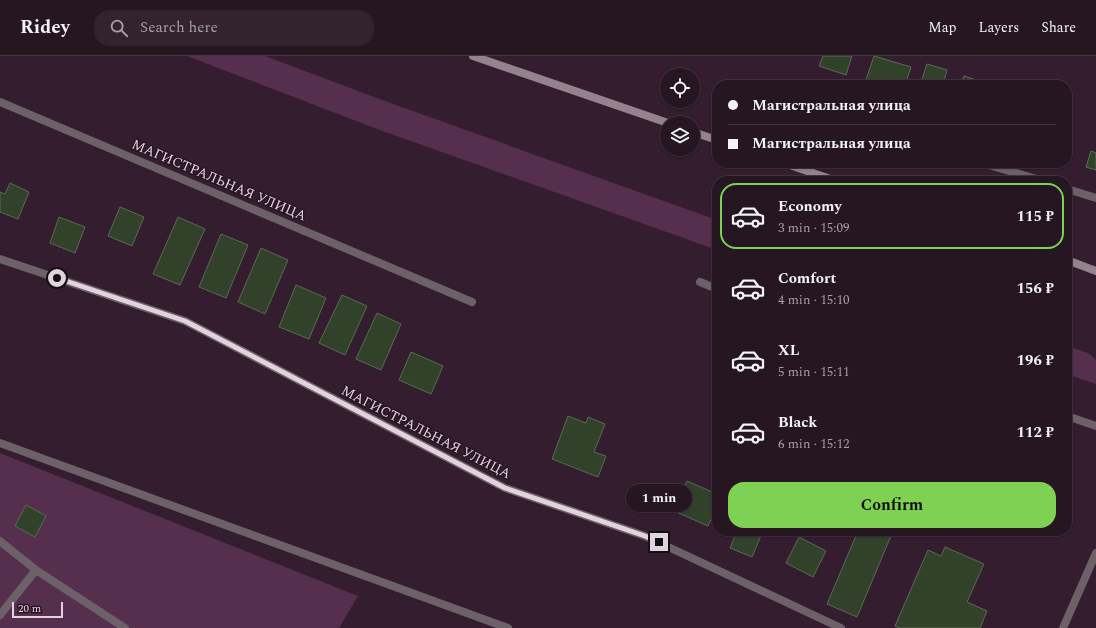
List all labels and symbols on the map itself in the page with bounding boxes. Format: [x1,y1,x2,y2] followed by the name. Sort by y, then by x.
[128,134,310,227] street label: МАГИСТРАЛЬНАЯ УЛИЦА
[48,269,66,287] route start
[337,380,515,484] street label: МАГИСТРАЛЬНАЯ УЛИЦА
[626,484,692,512] callout: 1 min
[650,533,668,551] route end
[12,600,63,619] scale bar

